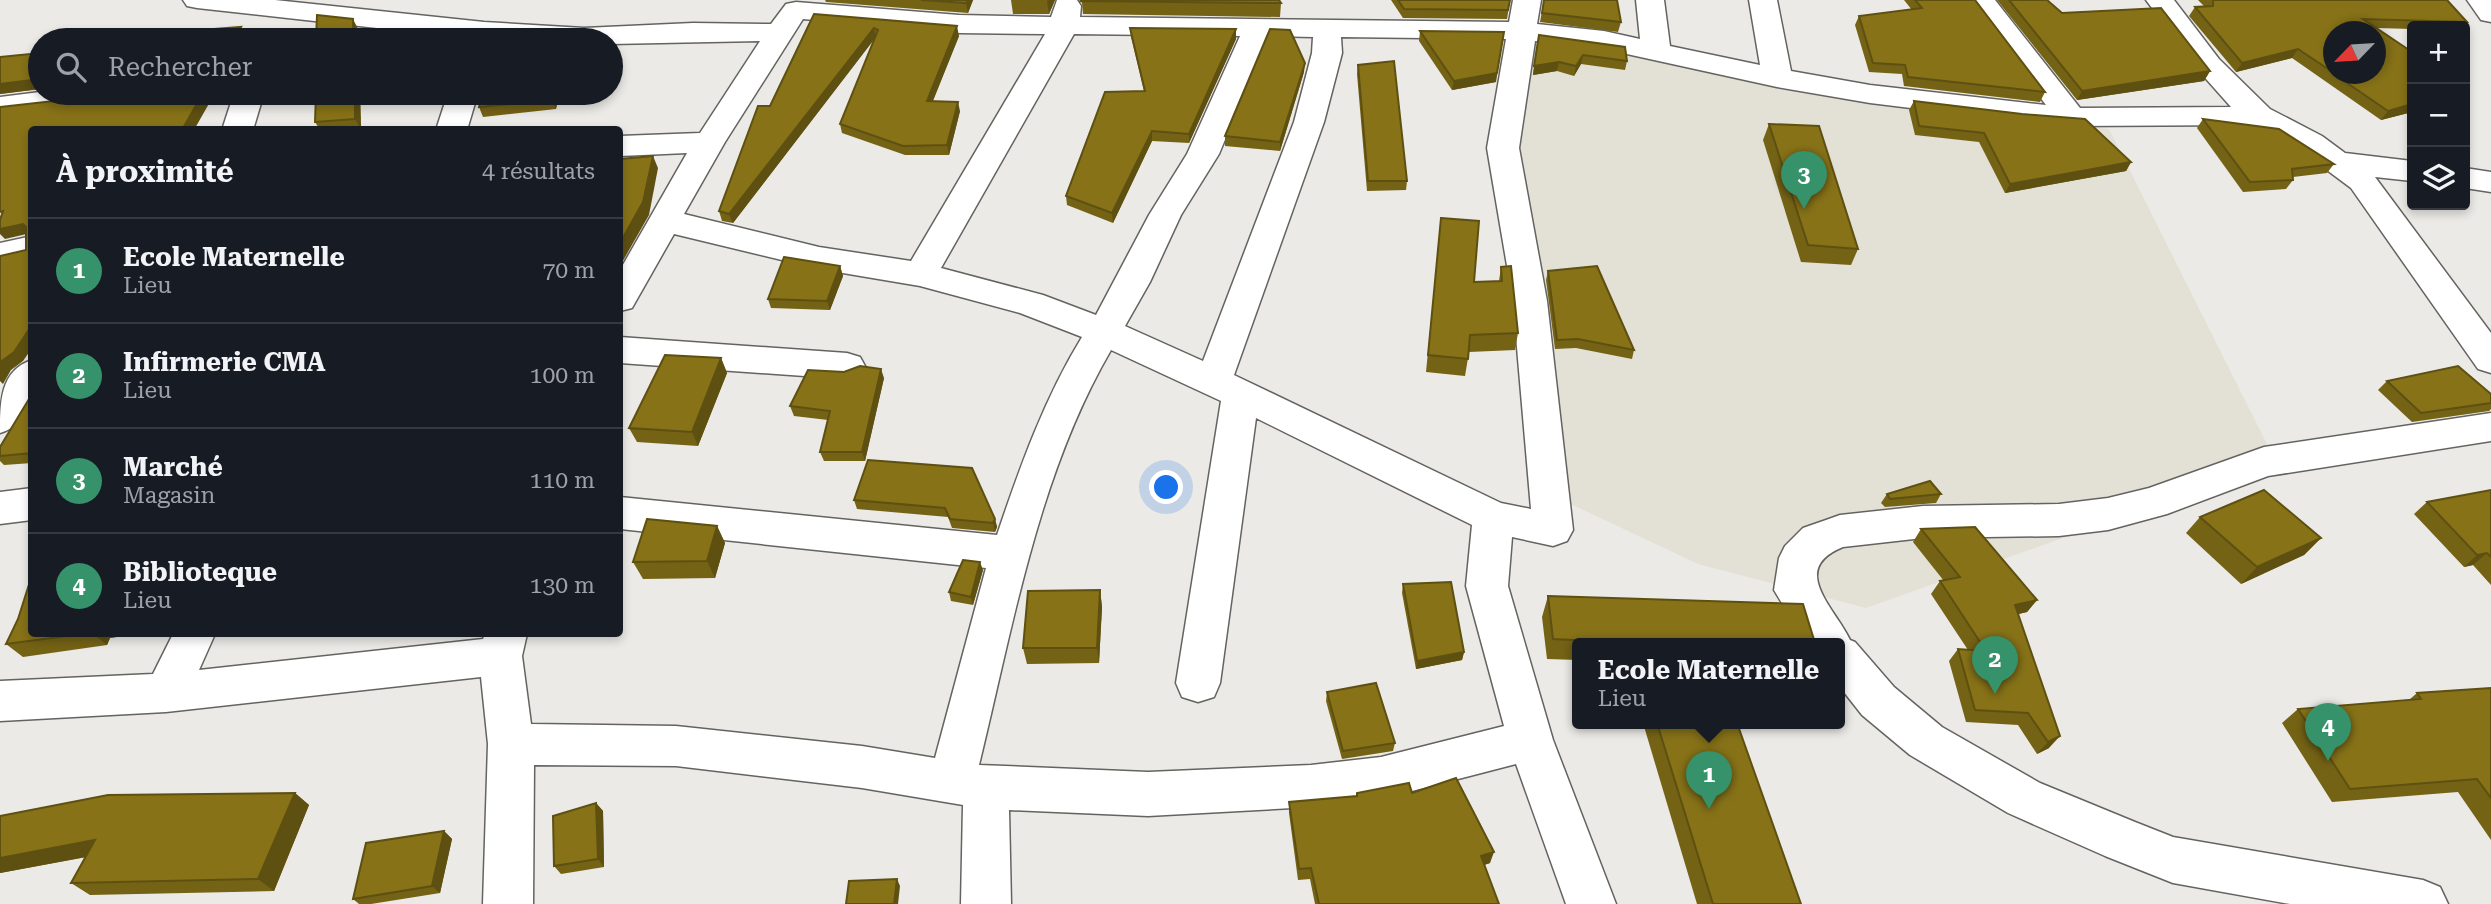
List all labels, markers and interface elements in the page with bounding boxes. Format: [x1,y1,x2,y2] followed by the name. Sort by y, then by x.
[2323,21,2386,84] north arrow
[2407,21,2470,210] map controls
[2407,21,2470,84] button: +
[28,28,623,105] search box
[52,48,90,86] icon: search
[108,52,252,82] text: Rechercher
[2407,84,2470,147] button: −
[2407,147,2470,210] button: layers
[1781,151,1827,209] pin: 3
[56,154,234,189] text: À proximité
[482,158,595,185] text: 4 résultats
[123,242,345,272] text: Ecole Maternelle
[73,257,85,284] text: 1
[542,257,595,284] text: 70 m
[123,272,172,299] text: Lieu
[123,347,326,377] text: Infirmerie CMA
[73,362,85,389] text: 2
[530,362,595,389] text: 100 m
[123,377,172,404] text: Lieu
[123,452,223,482] text: Marché
[73,467,85,494] text: 3
[530,467,595,494] text: 110 m
[1149,470,1183,504] your location
[123,482,215,509] text: Magasin
[123,557,277,587] text: Biblioteque
[73,572,85,599] text: 4
[530,572,595,599] text: 130 m
[123,587,172,614] text: Lieu
[1972,636,2018,694] pin: 2
[1572,638,1845,729] popup
[1598,655,1819,685] text: Ecole Maternelle
[1598,685,1646,712] text: Lieu
[2305,703,2351,761] pin: 4
[1686,751,1732,809] pin: 1

